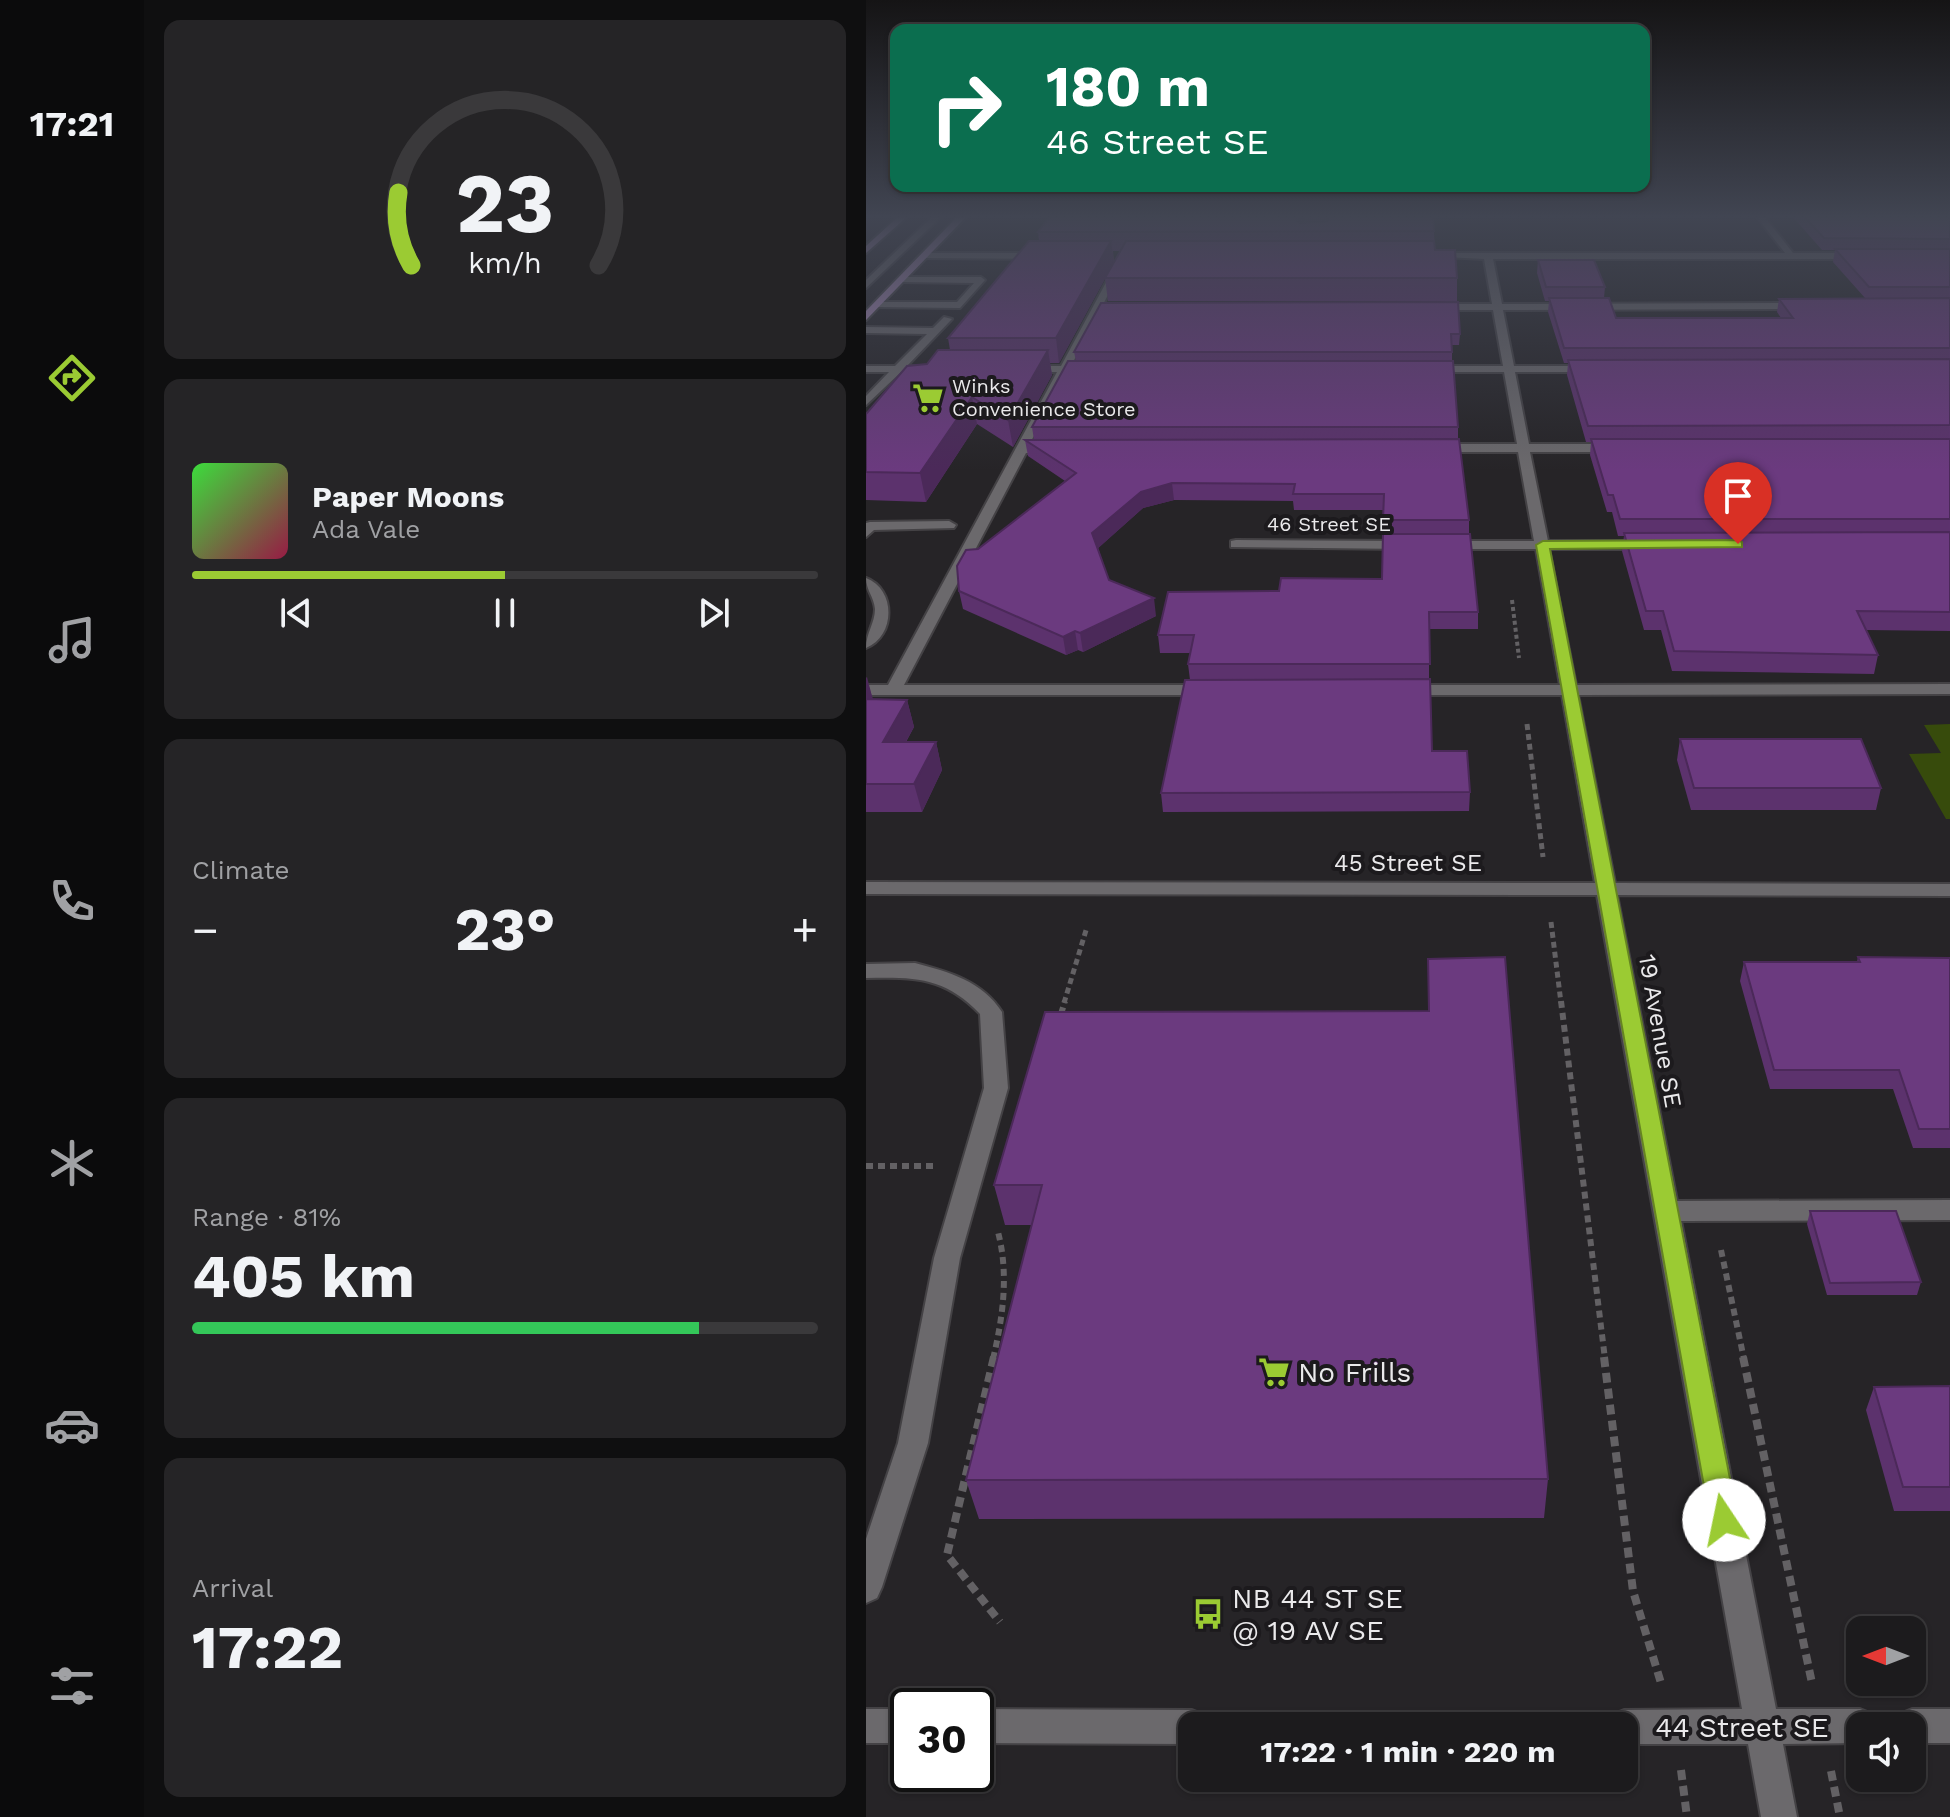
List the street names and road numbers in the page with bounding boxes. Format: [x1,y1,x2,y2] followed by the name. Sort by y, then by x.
[1267,512,1391,536] street label: 46 Street SE
[1334,849,1482,877] street label: 45 Street SE
[1633,952,1687,1110] street label: 19 Avenue SE
[1655,1711,1829,1744] street label: 44 Street SE

